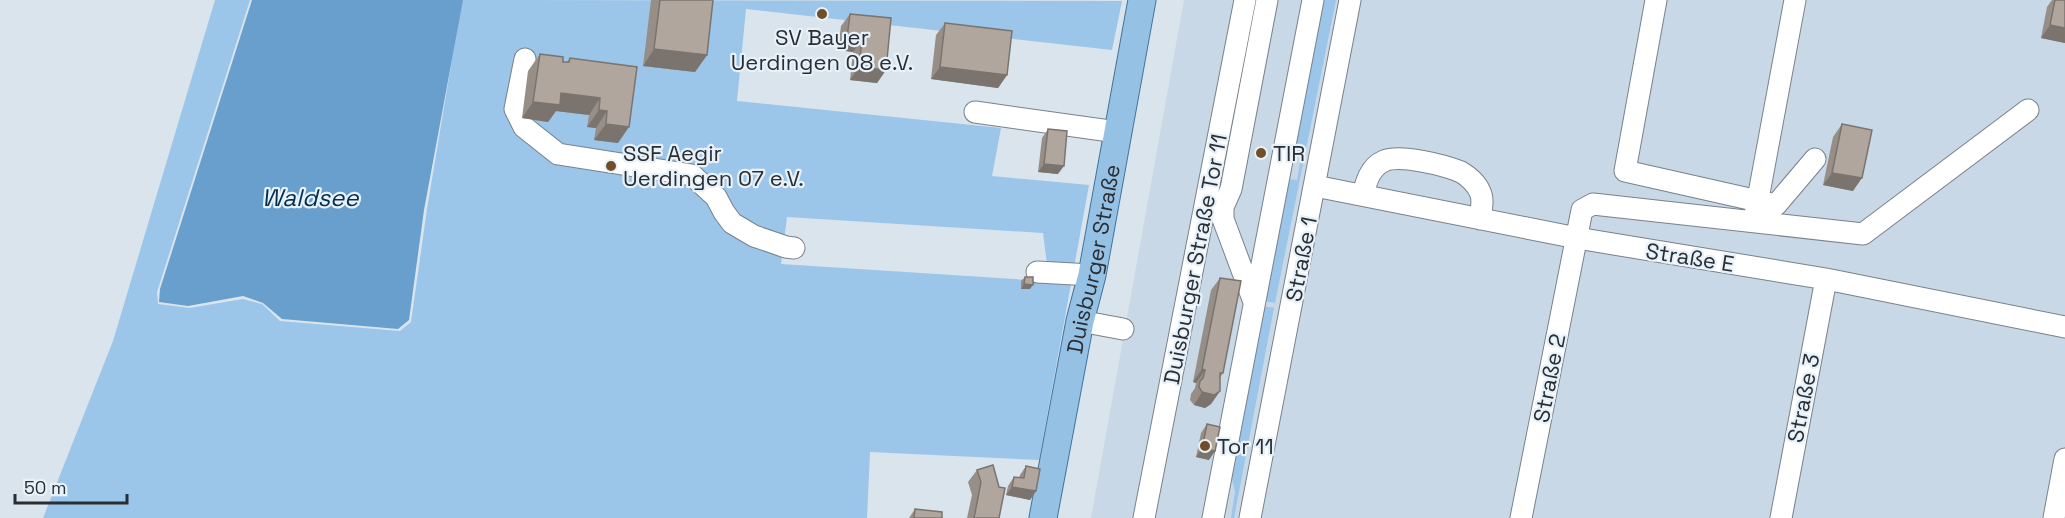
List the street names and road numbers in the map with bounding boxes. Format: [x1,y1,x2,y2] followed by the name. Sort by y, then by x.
[1157,131,1233,387] street label: Duisburger Straße Tor 11
[1060,162,1126,356] street label: Duisburger Straße
[1279,214,1323,304] street label: Straße 1
[1644,236,1736,278] street label: Straße E
[1527,331,1571,425] street label: Straße 2
[1781,351,1825,445] street label: Straße 3

